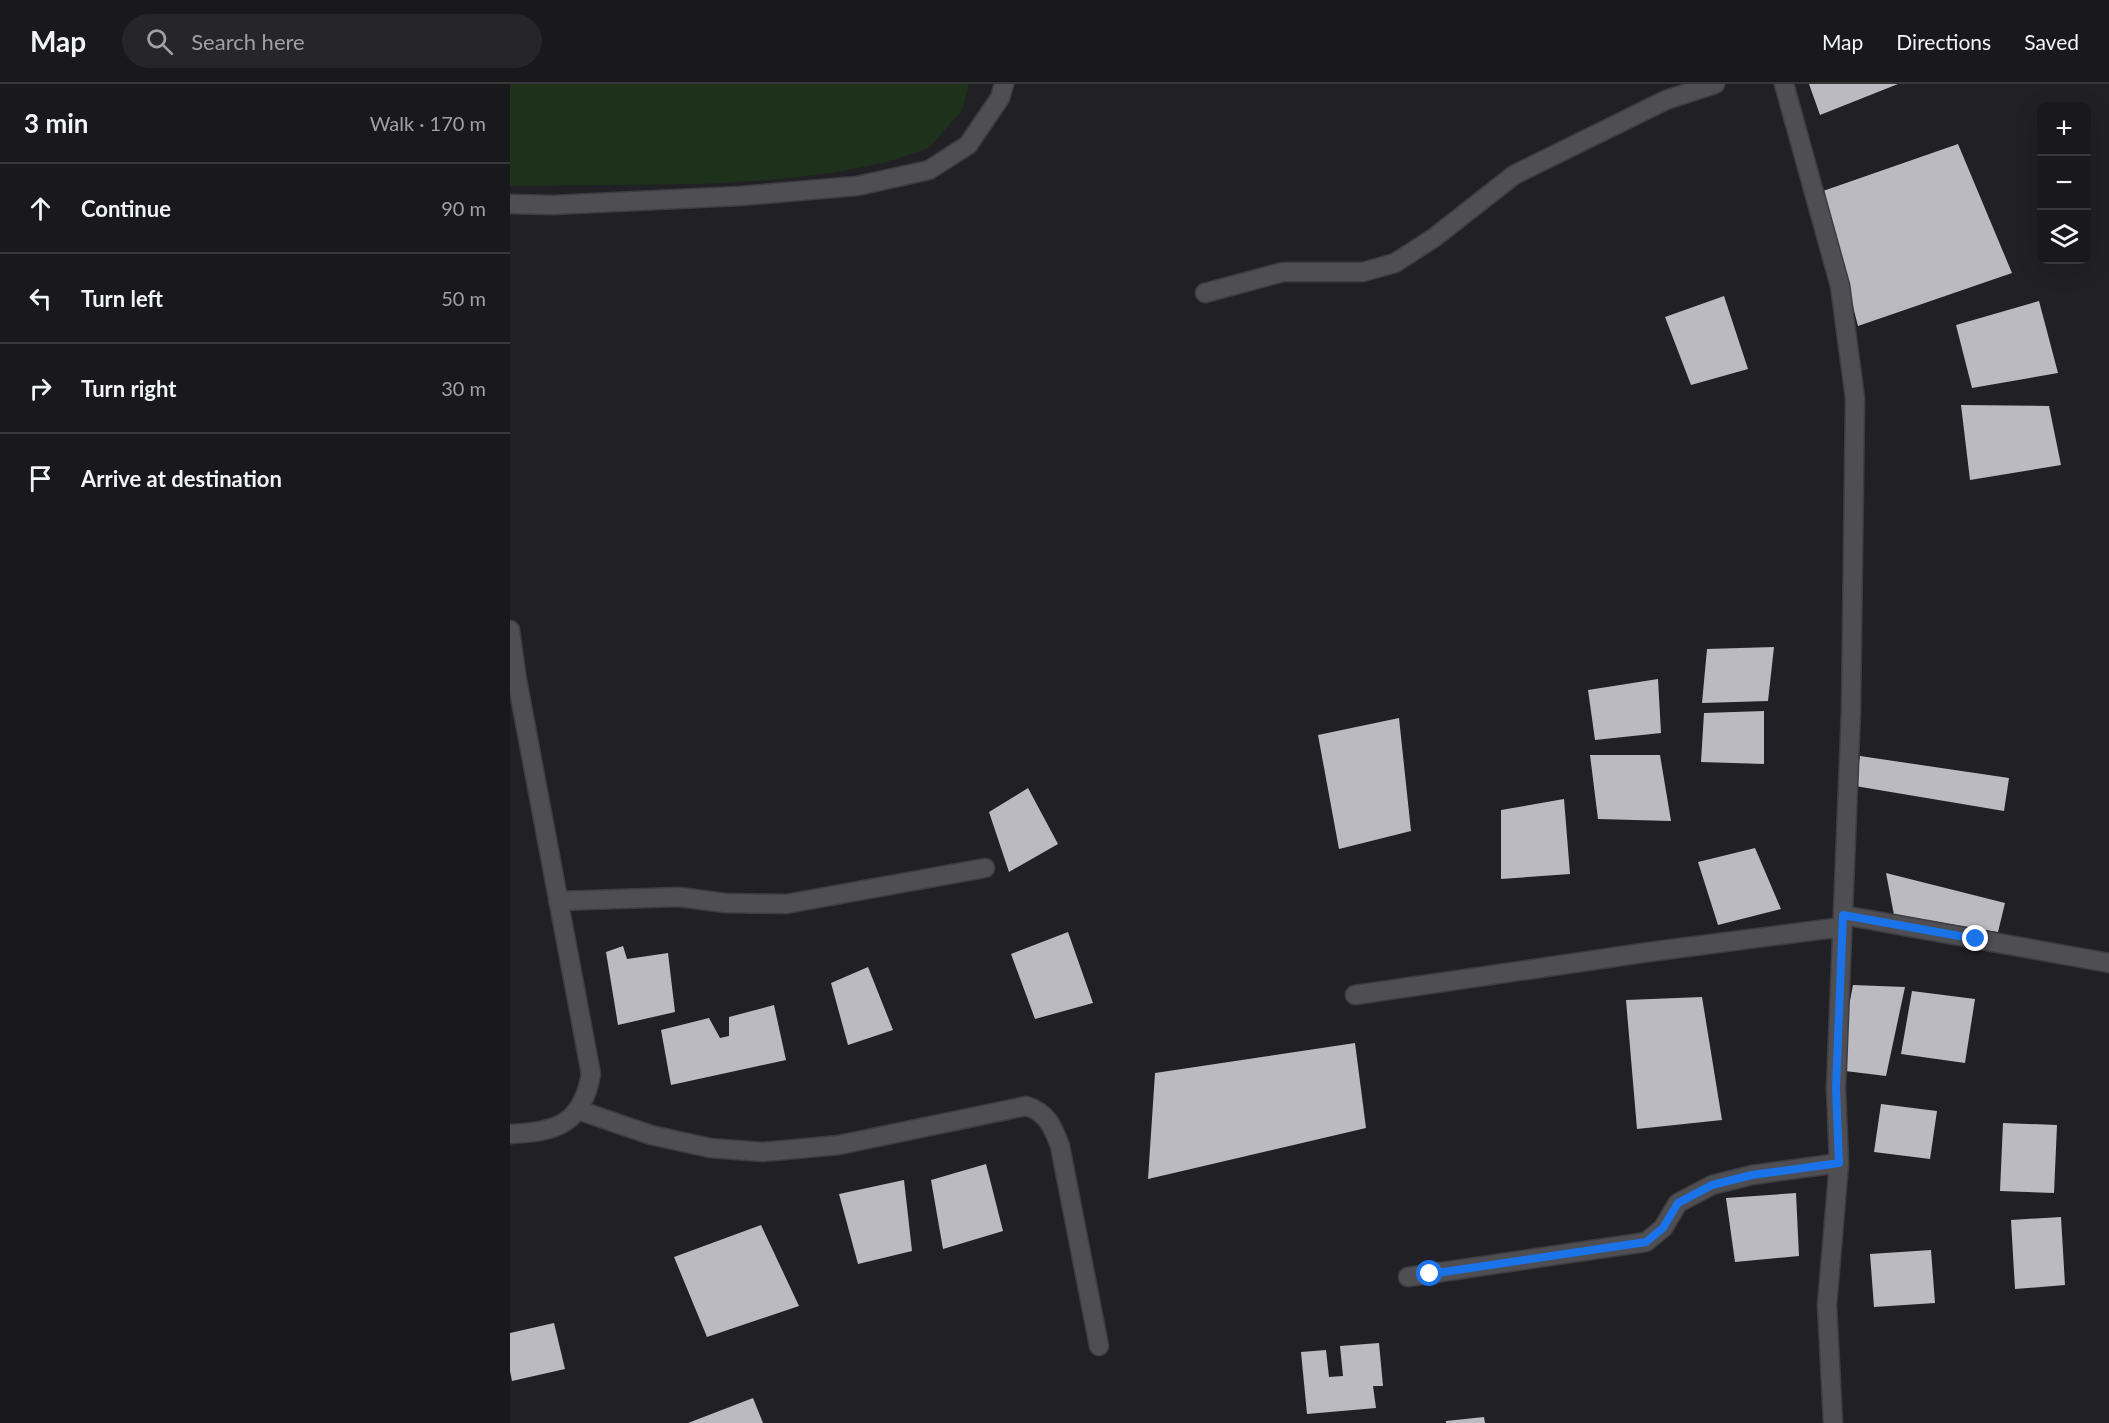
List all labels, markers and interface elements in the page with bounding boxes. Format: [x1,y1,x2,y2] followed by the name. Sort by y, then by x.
[122,14,542,68] search box
[30,24,86,58] text: Map
[143,25,176,58] icon: search
[191,28,305,55] text: Search here
[1822,29,1863,54] text: Map
[1896,29,1991,54] text: Directions
[2024,29,2079,54] text: Saved
[2037,102,2091,264] map controls
[2037,102,2091,156] button: +
[24,107,88,139] text: 3 min
[370,111,486,135] text: Walk · 170 m
[2037,156,2091,210] button: −
[24,192,57,225] icon: ahead
[81,195,171,222] text: Continue
[441,196,486,220] text: 90 m
[2037,210,2091,264] button: layers
[24,282,57,315] icon: left
[81,285,163,312] text: Turn left
[441,286,486,310] text: 50 m
[24,372,57,405] icon: right
[81,375,176,402] text: Turn right
[441,376,486,400] text: 30 m
[24,462,57,495] icon: arrive
[81,465,282,492] text: Arrive at destination
[1962,925,1988,951] route end
[1416,1260,1442,1286] route start

